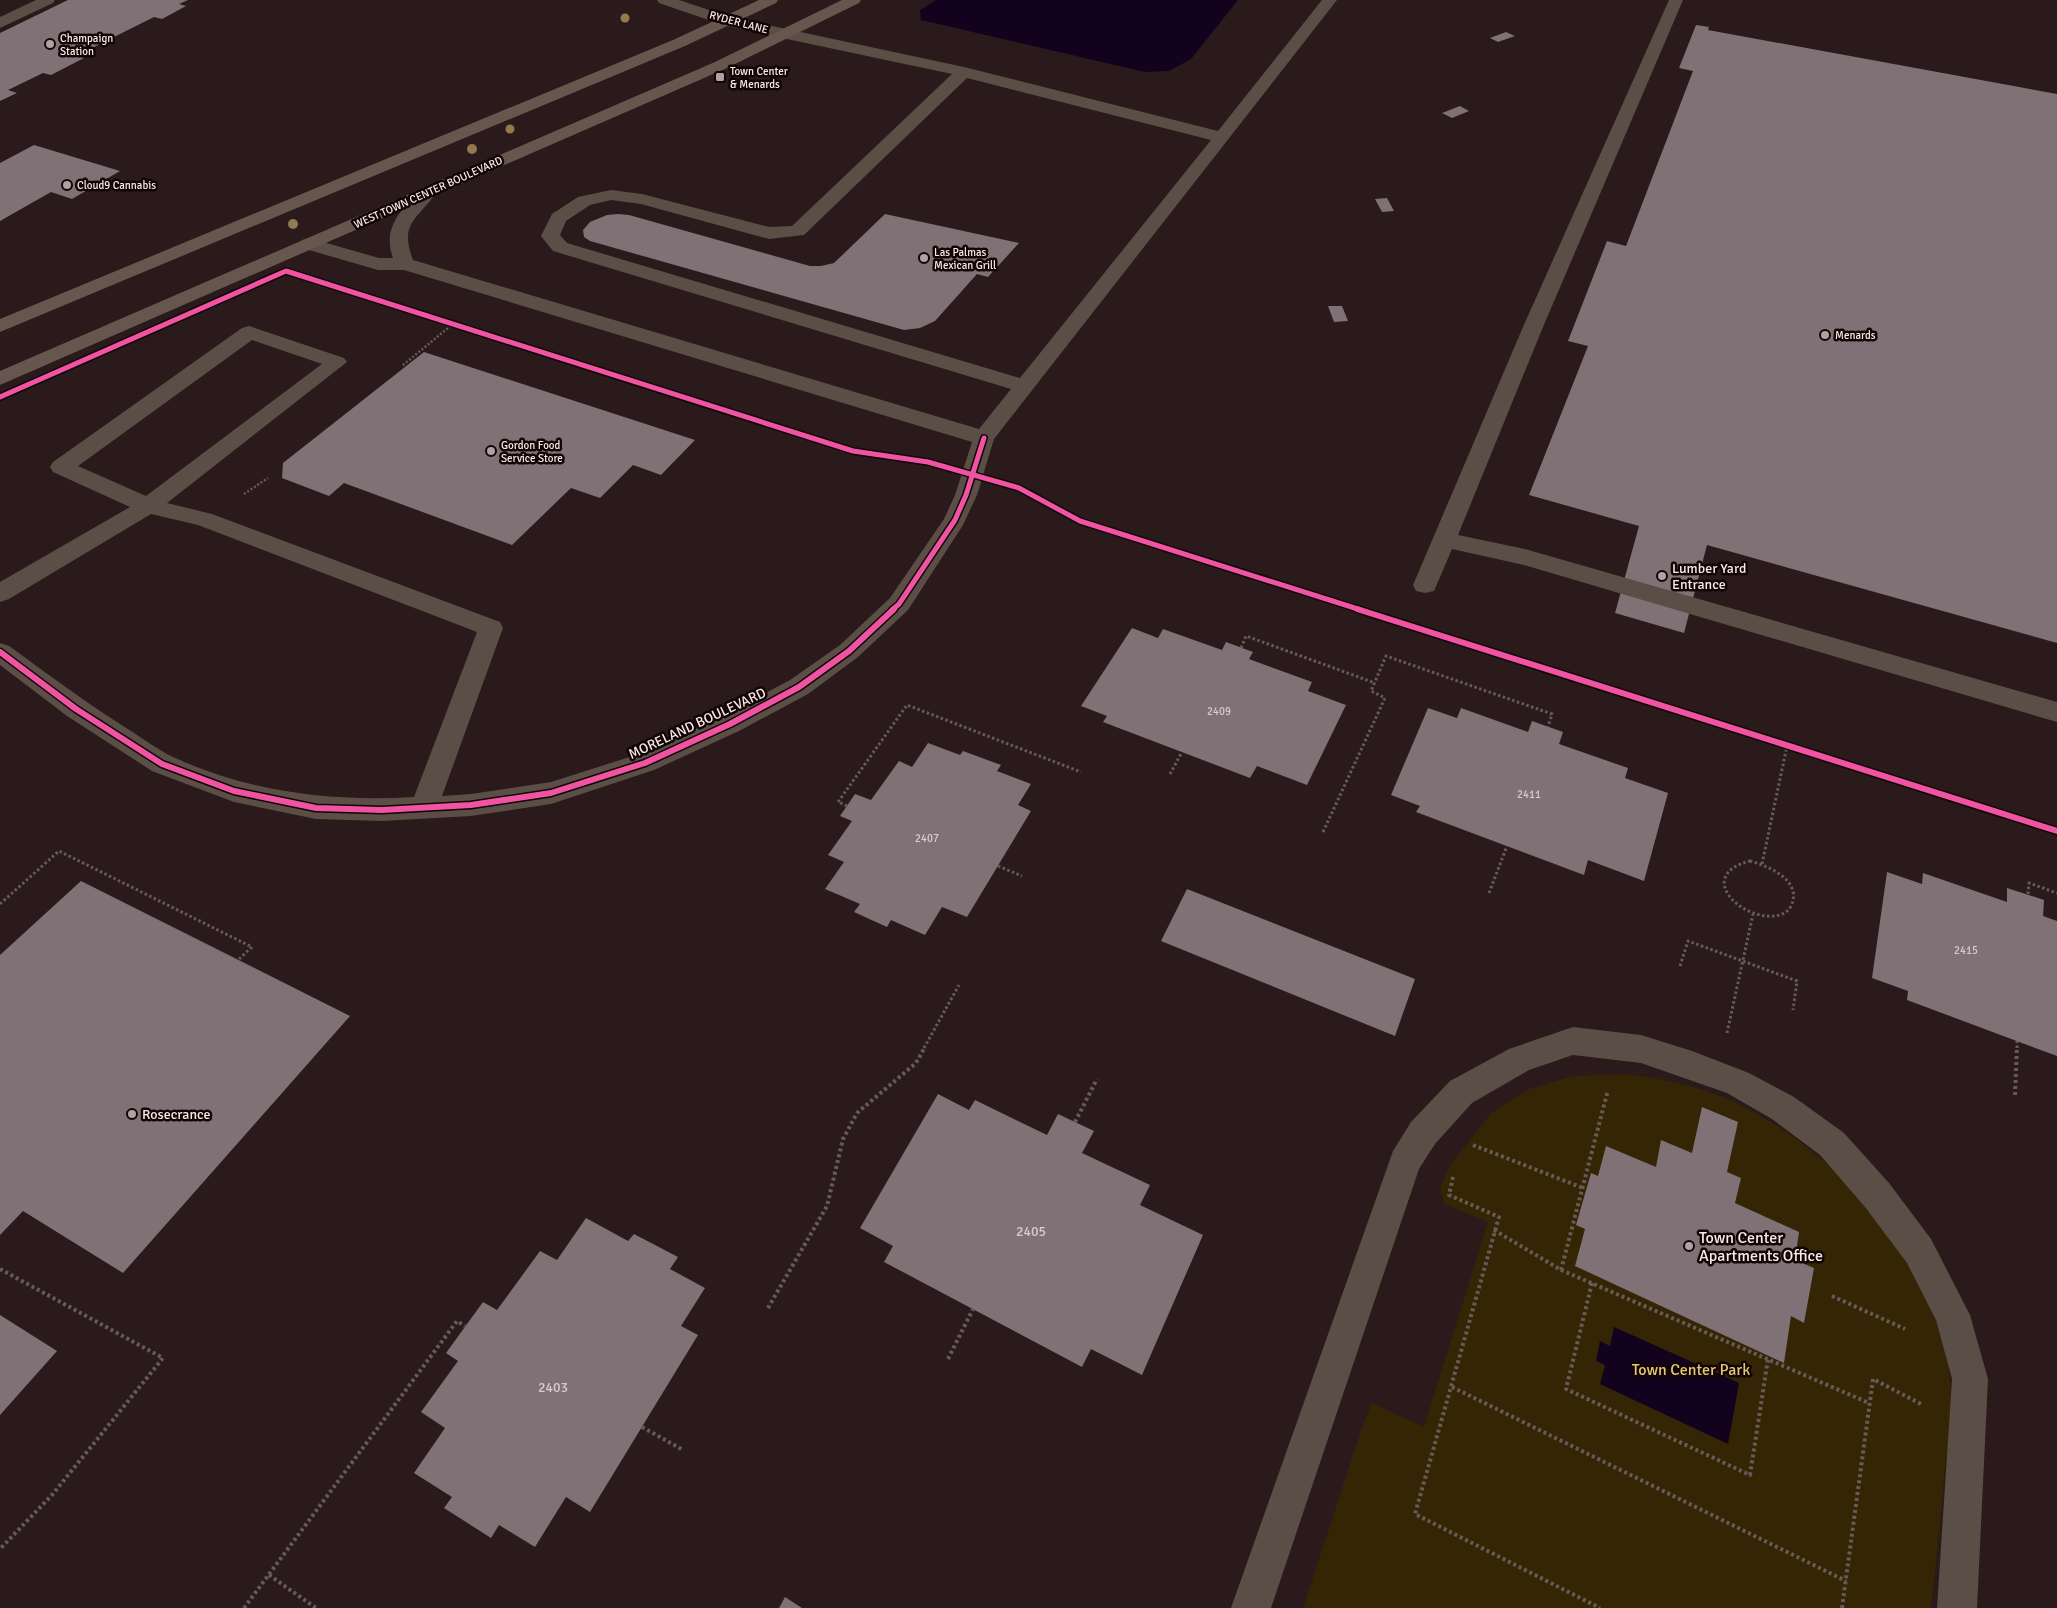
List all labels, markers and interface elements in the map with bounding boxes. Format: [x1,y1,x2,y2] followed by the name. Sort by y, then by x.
[708,8,770,37] street label: RYDER LANE
[60,32,113,58] place label: Champaign Station
[44,38,56,50] marker: Champaign Station
[730,65,788,91] place label: Town Center & Menards
[714,71,726,83] marker: Town Center & Menards
[352,154,504,231] street label: WEST TOWN CENTER BOULEVARD
[61,179,73,191] marker: Cloud9 Cannabis
[77,179,156,192] place label: Cloud9 Cannabis
[934,246,996,272] place label: Las Palmas Mexican Grill
[918,252,930,264] marker: Las Palmas Mexican Grill
[1819,329,1831,341] marker: Menards
[1835,329,1876,342] place label: Menards
[501,439,563,465] place label: Gordon Food Service Store
[485,445,497,457] marker: Gordon Food Service Store
[1672,560,1746,593] place label: Lumber Yard Entrance
[1656,570,1668,582] marker: Lumber Yard Entrance
[626,684,769,763] street label: MORELAND BOULEVARD
[1207,705,1231,718] house number: 2409
[1517,788,1541,801] house number: 2411
[915,832,939,845] house number: 2407
[1954,944,1978,957] house number: 2415
[142,1106,211,1123] place label: Rosecrance
[126,1108,138,1120] marker: Rosecrance
[1016,1223,1046,1240] house number: 2405
[1699,1228,1823,1266] place label: Town Center Apartments Office
[1683,1240,1695,1252] marker: Town Center Apartments Office
[1632,1360,1750,1380] park label: Town Center Park
[538,1379,568,1396] house number: 2403

